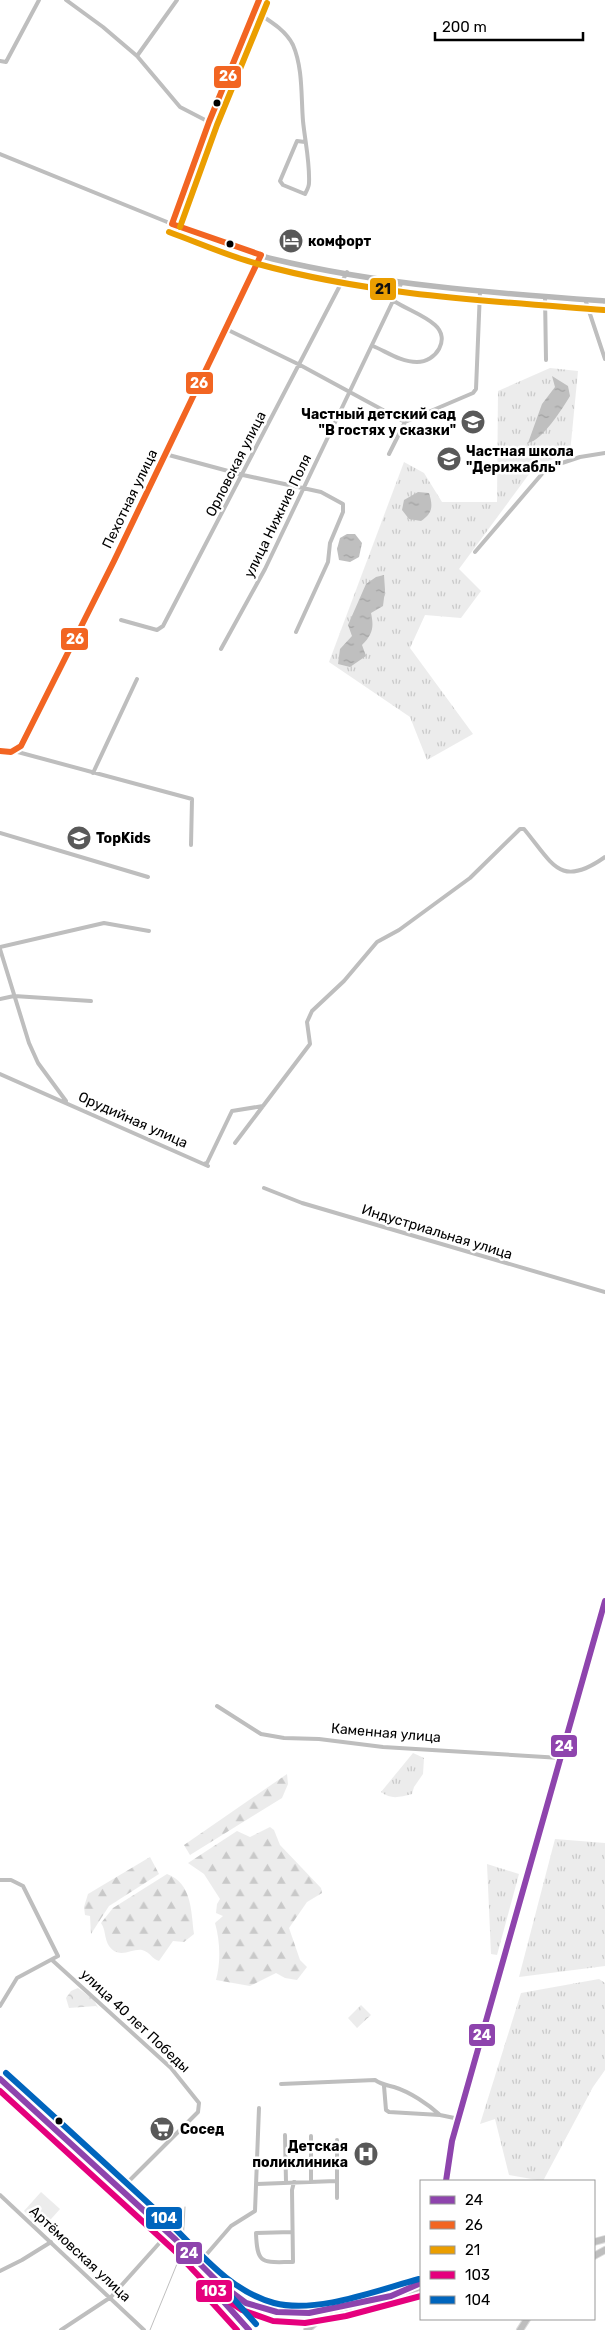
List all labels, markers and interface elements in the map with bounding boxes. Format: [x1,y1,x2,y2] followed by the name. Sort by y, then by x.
[435,10,582,42] scale bar
[442,18,487,36] text: 200 m
[213,65,242,89] line badge: 26
[219,68,237,85] text: 26
[212,98,222,108] unlabelled marker
[278,228,304,254] hotel icon: комфорт
[308,233,372,250] place label: комфорт
[225,239,235,249] unlabelled marker
[369,277,397,301] line badge: 21
[375,281,391,298] text: 21
[185,371,214,395] line badge: 26
[190,375,208,392] text: 26
[301,406,456,439] place label: Частный детский сад "В гостях у сказки"
[202,408,270,520] street label: Орловская улица
[460,409,486,435] school or university icon: Частный детский сад "В гостях у сказки"
[466,443,574,476] place label: Частная школа "Дерижабль"
[436,446,462,472] school or university icon: Частная школа "Дерижабль"
[99,447,161,551] street label: Пехотная улица
[241,451,315,581] street label: улица Нижние Поля
[60,627,89,651] line badge: 26
[66,631,84,648] text: 26
[66,825,92,851] school or university icon: TopKids
[96,830,151,847] place label: TopKids
[76,1088,190,1152] street label: Орудийная улица
[359,1201,515,1263] street label: Индустриальная улица
[330,1720,442,1746] street label: Каменная улица
[550,1734,578,1758] line badge: 24
[555,1738,574,1755] text: 24
[77,1966,193,2076] street label: улица 40 лет Победы
[468,2023,496,2047] line badge: 24
[473,2027,492,2044] text: 24
[54,2116,64,2126] unlabelled marker
[149,2116,175,2142] supermarket icon: Сосед
[180,2121,224,2138] place label: Сосед
[252,2138,348,2171] place label: Детская поликлиника
[353,2141,379,2167] hospital icon: Детская поликлиника
[420,2180,595,2320] legend
[465,2191,483,2209] text: 24
[26,2203,134,2305] street label: Артёмовская улица
[145,2206,183,2230] line badge: 104
[151,2210,177,2227] text: 104
[465,2216,483,2234] text: 26
[175,2241,203,2265] line badge: 24
[465,2241,480,2259] text: 21
[180,2245,199,2262] text: 24
[465,2266,490,2284] text: 103
[195,2279,233,2303] line badge: 103
[201,2283,227,2300] text: 103
[465,2291,490,2309] text: 104

